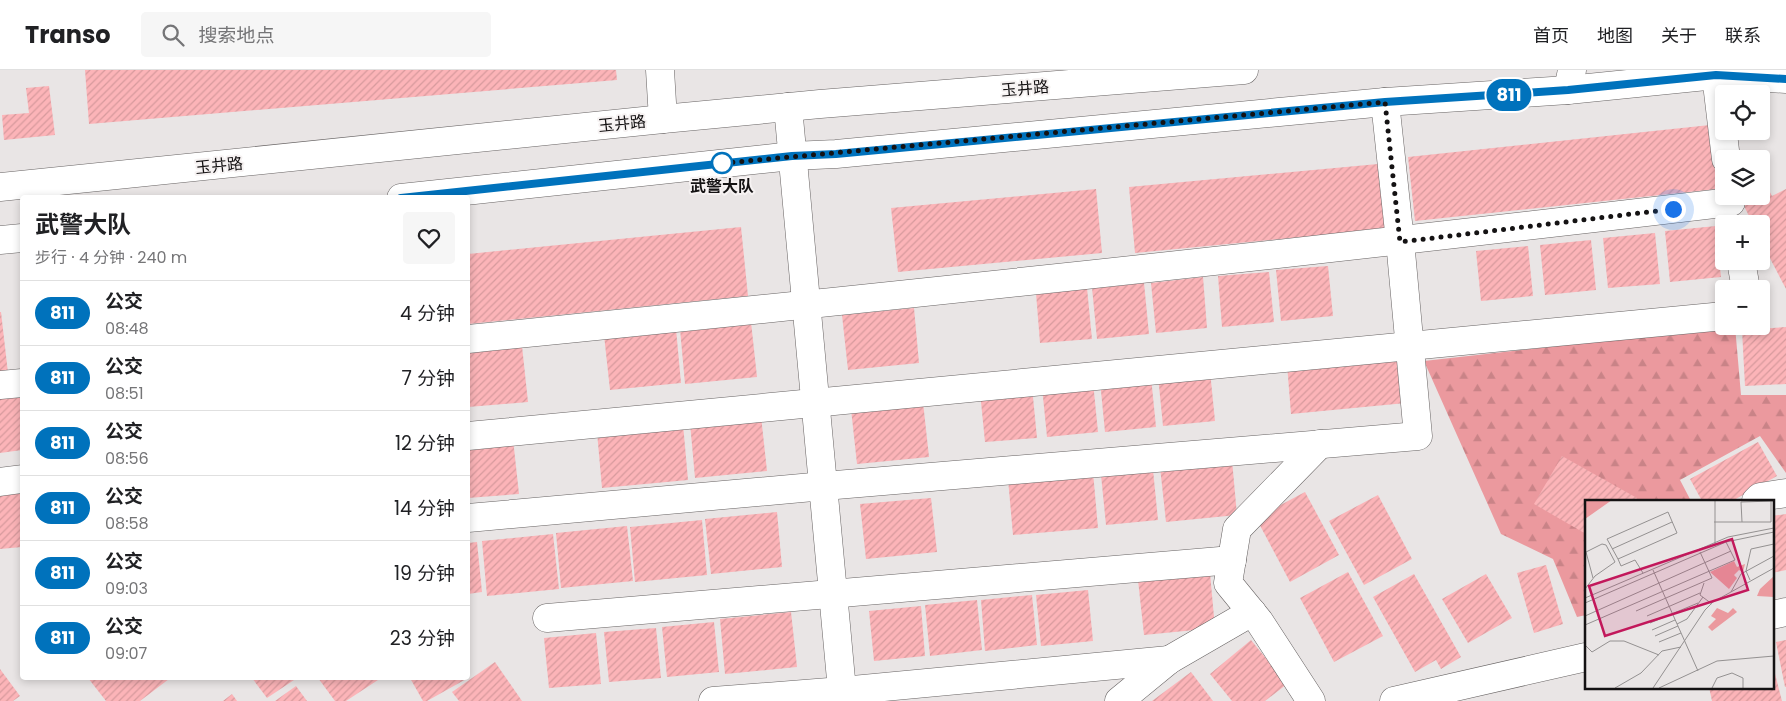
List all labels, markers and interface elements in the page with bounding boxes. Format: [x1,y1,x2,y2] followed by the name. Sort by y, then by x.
[141,12,491,57] search box
[25,18,111,51] text: Transo
[159,21,187,49] icon: search
[199,22,275,49] text: 搜索地点
[1533,23,1569,48] text: 首页
[1597,23,1633,48] text: 地图
[1661,23,1697,48] text: 关于
[1725,23,1761,48] text: 联系
[1000,75,1050,102] street label: 玉井路
[1480,79,1538,111] line badge: 811
[1496,82,1522,107] text: 811
[1715,85,1770,335] map controls
[1715,85,1770,140] button: locate
[597,110,647,137] street label: 玉井路
[1715,150,1770,205] button: layers
[194,152,244,179] street label: 玉井路
[711,152,733,174] marker: 武警大队
[690,175,754,198] place label: 武警大队
[1661,197,1686,222] your location
[35,208,131,241] text: 武警大队
[403,212,455,264] button: heart
[1715,215,1770,270] button: +
[35,246,187,269] text: 步行 · 4 分钟 · 240 m
[1715,280,1770,335] button: −
[105,288,143,315] text: 公交
[50,300,75,325] text: 811
[400,300,455,327] text: 4 分钟
[105,317,149,340] text: 08:48
[105,353,143,380] text: 公交
[50,365,75,390] text: 811
[402,365,455,392] text: 7 分钟
[105,382,144,405] text: 08:51
[105,418,143,445] text: 公交
[50,430,75,455] text: 811
[395,430,455,457] text: 12 分钟
[105,447,149,470] text: 08:56
[105,483,143,510] text: 公交
[50,495,75,520] text: 811
[394,495,455,522] text: 14 分钟
[1585,500,1774,688] inset map
[105,512,149,535] text: 08:58
[105,548,143,575] text: 公交
[50,560,75,585] text: 811
[394,560,455,587] text: 19 分钟
[105,577,148,600] text: 09:03
[105,613,143,640] text: 公交
[50,625,75,650] text: 811
[390,625,455,652] text: 23 分钟
[105,642,147,665] text: 09:07

